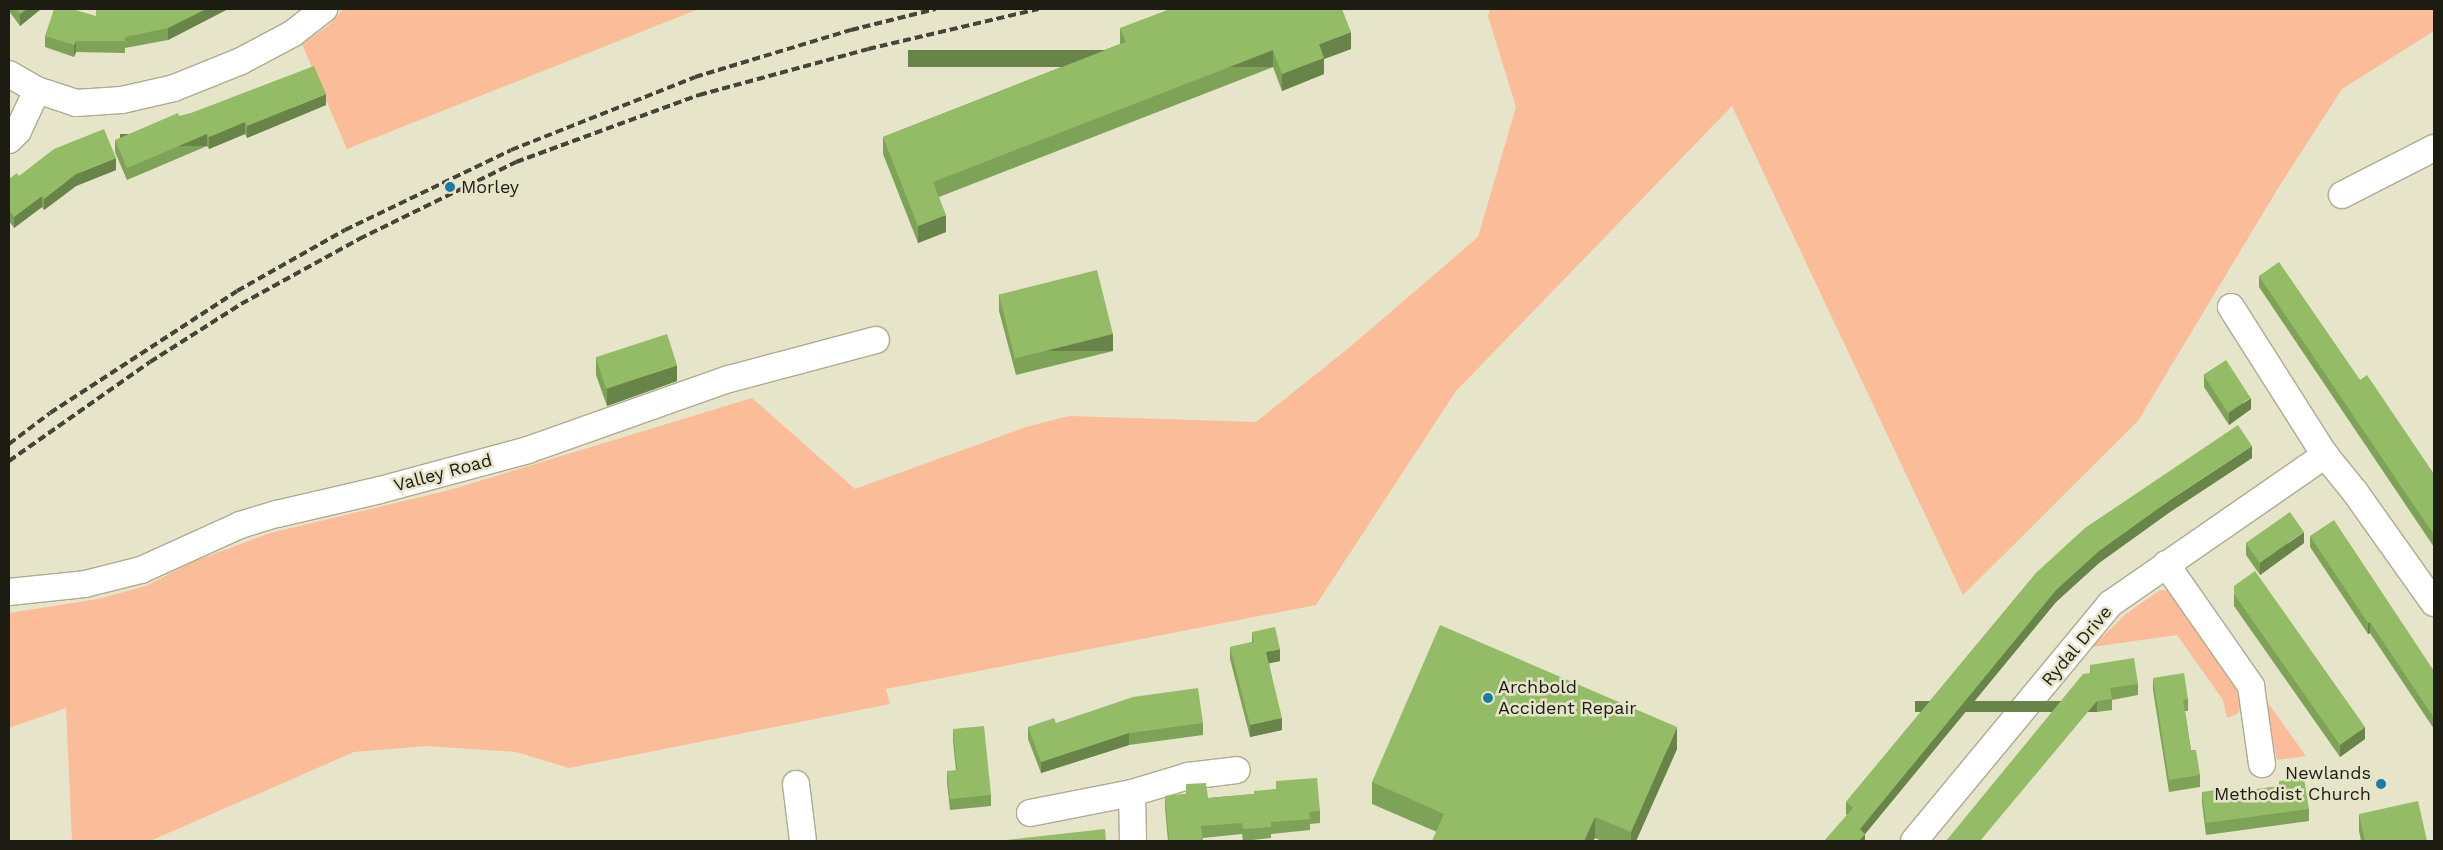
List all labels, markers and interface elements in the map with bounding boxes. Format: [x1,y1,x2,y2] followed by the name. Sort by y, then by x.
[461,176,519,198] place label: Morley
[443,180,457,194] marker: Morley
[391,449,495,497] street label: Valley Road
[2037,601,2117,691] street label: Rydal Drive
[1498,677,1637,720] place label: Archbold Accident Repair
[1482,692,1494,704] marker: Archbold Accident Repair
[2214,763,2371,806] place label: Newlands Methodist Church
[2375,778,2387,790] marker: Newlands Methodist Church

